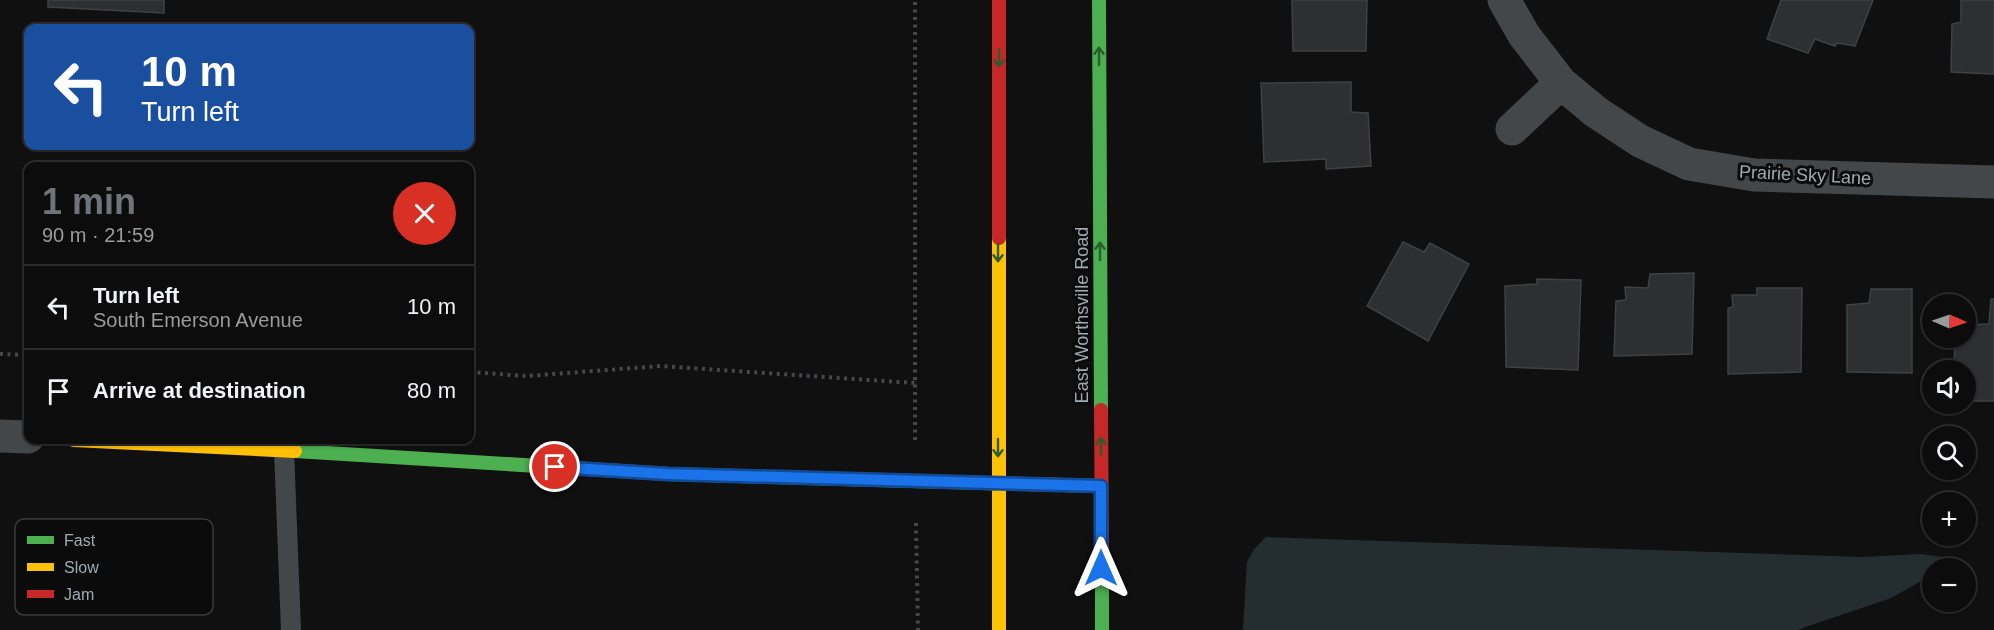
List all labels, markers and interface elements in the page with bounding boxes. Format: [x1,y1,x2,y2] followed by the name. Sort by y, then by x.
[1093,46,1105,66] one-way arrow
[42,48,120,126] icon: left
[141,48,237,95] text: 10 m
[993,48,1005,68] one-way arrow
[141,97,239,127] text: Turn left
[1739,162,1871,188] street label: Prairie Sky Lane
[42,181,136,222] text: 1 min
[393,182,456,245] button: close
[42,224,154,246] text: 90 m · 21:59
[1072,227,1092,403] street label: East Worthsville Road
[1094,241,1106,261] one-way arrow
[993,243,1004,263] one-way arrow
[93,283,179,308] text: Turn left
[42,291,75,324] icon: left
[407,294,456,319] text: 10 m
[1922,294,1976,348] north arrow
[1922,294,1976,612] map controls
[93,309,303,331] text: South Emerson Avenue
[1922,360,1976,414] button: sound
[42,375,75,408] icon: arrive
[93,378,306,403] text: Arrive at destination
[407,378,456,403] text: 80 m
[1922,426,1976,480] button: search
[1095,436,1107,456] one-way arrow
[992,438,1004,458] one-way arrow
[529,441,580,492] pin
[538,450,571,483] icon: arrive
[1922,492,1976,546] button: +
[15,519,213,615] legend
[64,532,96,549] text: Fast
[1069,536,1133,600] position arrow
[1922,558,1976,612] button: −
[64,559,99,576] text: Slow
[64,586,94,603] text: Jam

